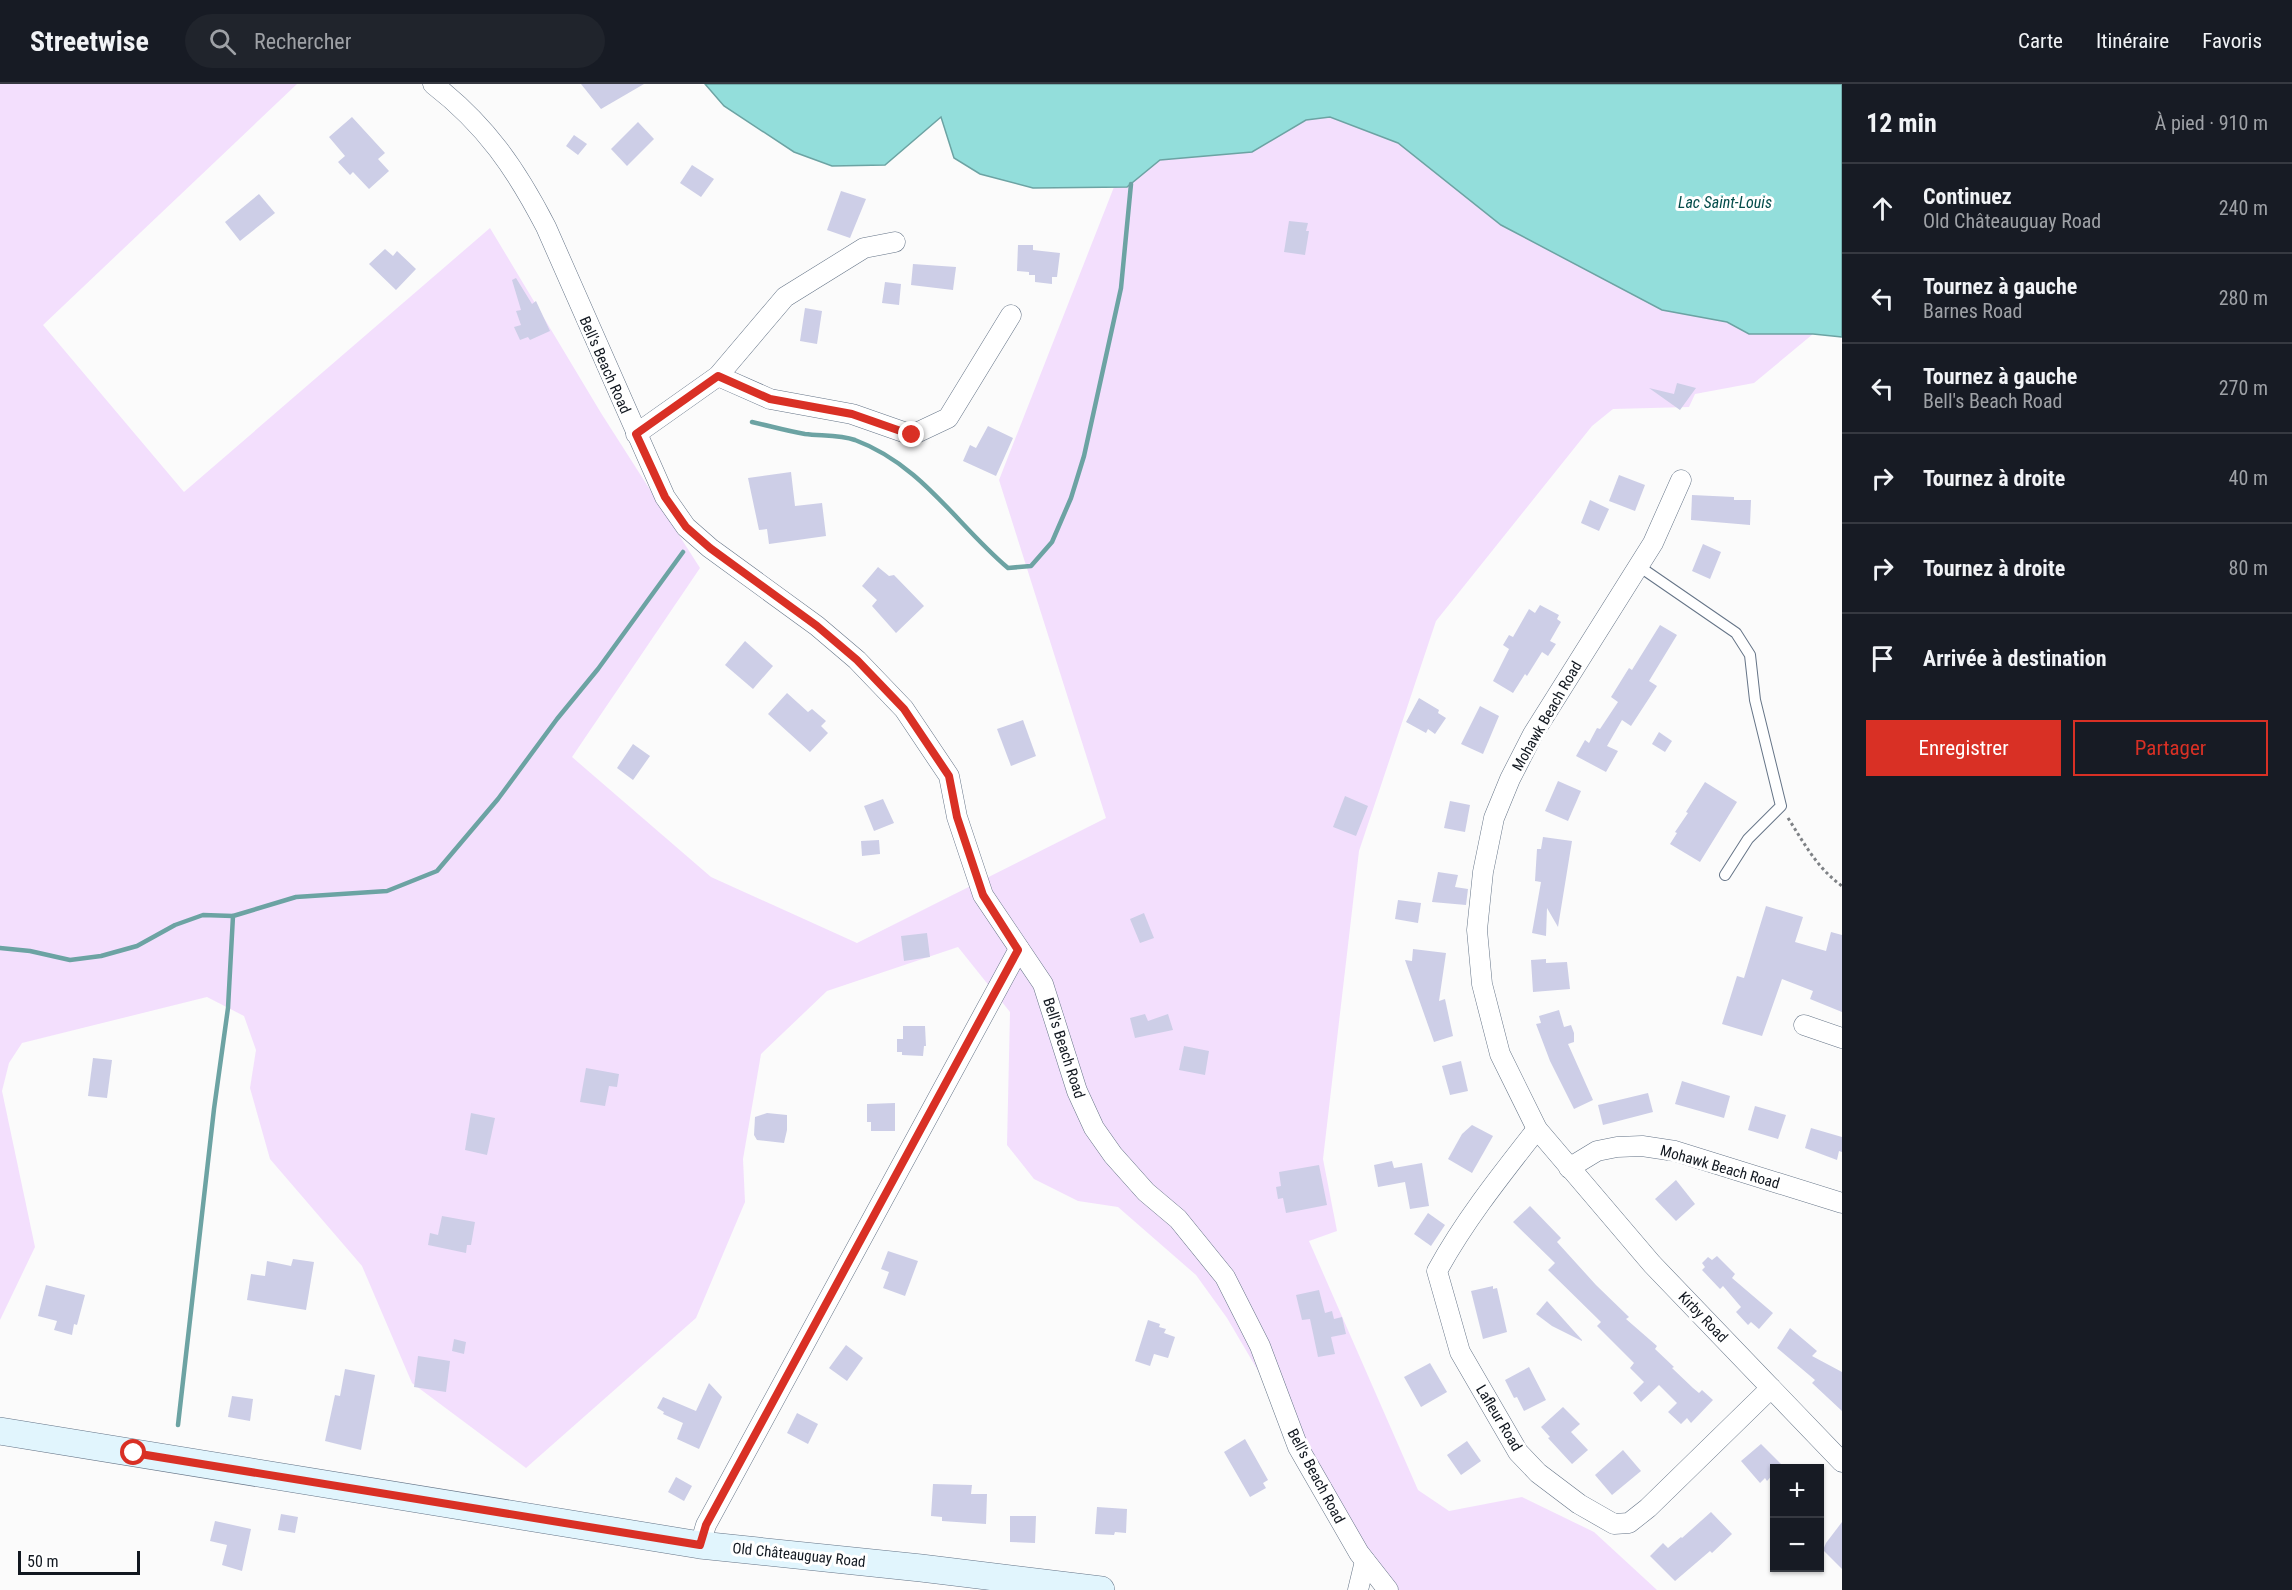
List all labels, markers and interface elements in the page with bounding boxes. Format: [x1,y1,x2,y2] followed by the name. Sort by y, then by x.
[185,14,605,68] search box
[30,25,149,58] text: Streetwise
[206,25,239,58] icon: search
[254,29,351,54] text: Rechercher
[2018,29,2063,53] text: Carte
[2096,29,2169,53] text: Itinéraire
[2202,29,2262,53] text: Favoris
[1866,108,1937,138] text: 12 min
[2155,111,2268,135] text: À pied · 910 m
[1923,184,2012,209] text: Continuez
[1866,192,1899,225] icon: ahead
[1678,193,1772,212] water label: Lac Saint-Louis
[2219,196,2268,220] text: 240 m
[1923,209,2101,233] text: Old Châteauguay Road
[1923,274,2077,299] text: Tournez à gauche
[1866,282,1899,315] icon: left
[2219,286,2268,310] text: 280 m
[1923,299,2023,323] text: Barnes Road
[576,314,634,416] street label: Bell's Beach Road
[1923,364,2077,389] text: Tournez à gauche
[1866,372,1899,405] icon: left
[2219,376,2268,400] text: 270 m
[1923,389,2062,413] text: Bell's Beach Road
[898,421,924,447] route end
[1866,462,1899,495] icon: right
[1923,466,2065,491] text: Tournez à droite
[2229,466,2268,490] text: 40 m
[1866,552,1899,585] icon: right
[1923,556,2065,581] text: Tournez à droite
[2229,556,2268,580] text: 80 m
[1866,642,1899,675] icon: arrive
[1923,646,2107,671] text: Arrivée à destination
[1508,658,1586,774] street label: Mohawk Beach Road
[1866,720,2061,776] button: Enregistrer
[2073,720,2268,776] button: Partager
[1039,995,1089,1101] street label: Bell's Beach Road
[1658,1141,1782,1193] street label: Mohawk Beach Road
[1675,1288,1731,1346] street label: Kirby Road
[1472,1382,1526,1454] street label: Lafleur Road
[1284,1426,1348,1526] street label: Bell's Beach Road
[120,1439,146,1465] route start
[1770,1464,1824,1572] map controls
[1770,1464,1824,1518] button: +
[1770,1518,1824,1572] button: −
[732,1539,866,1571] street label: Old Châteauguay Road
[18,1548,140,1576] scale bar
[27,1552,59,1571] text: 50 m

